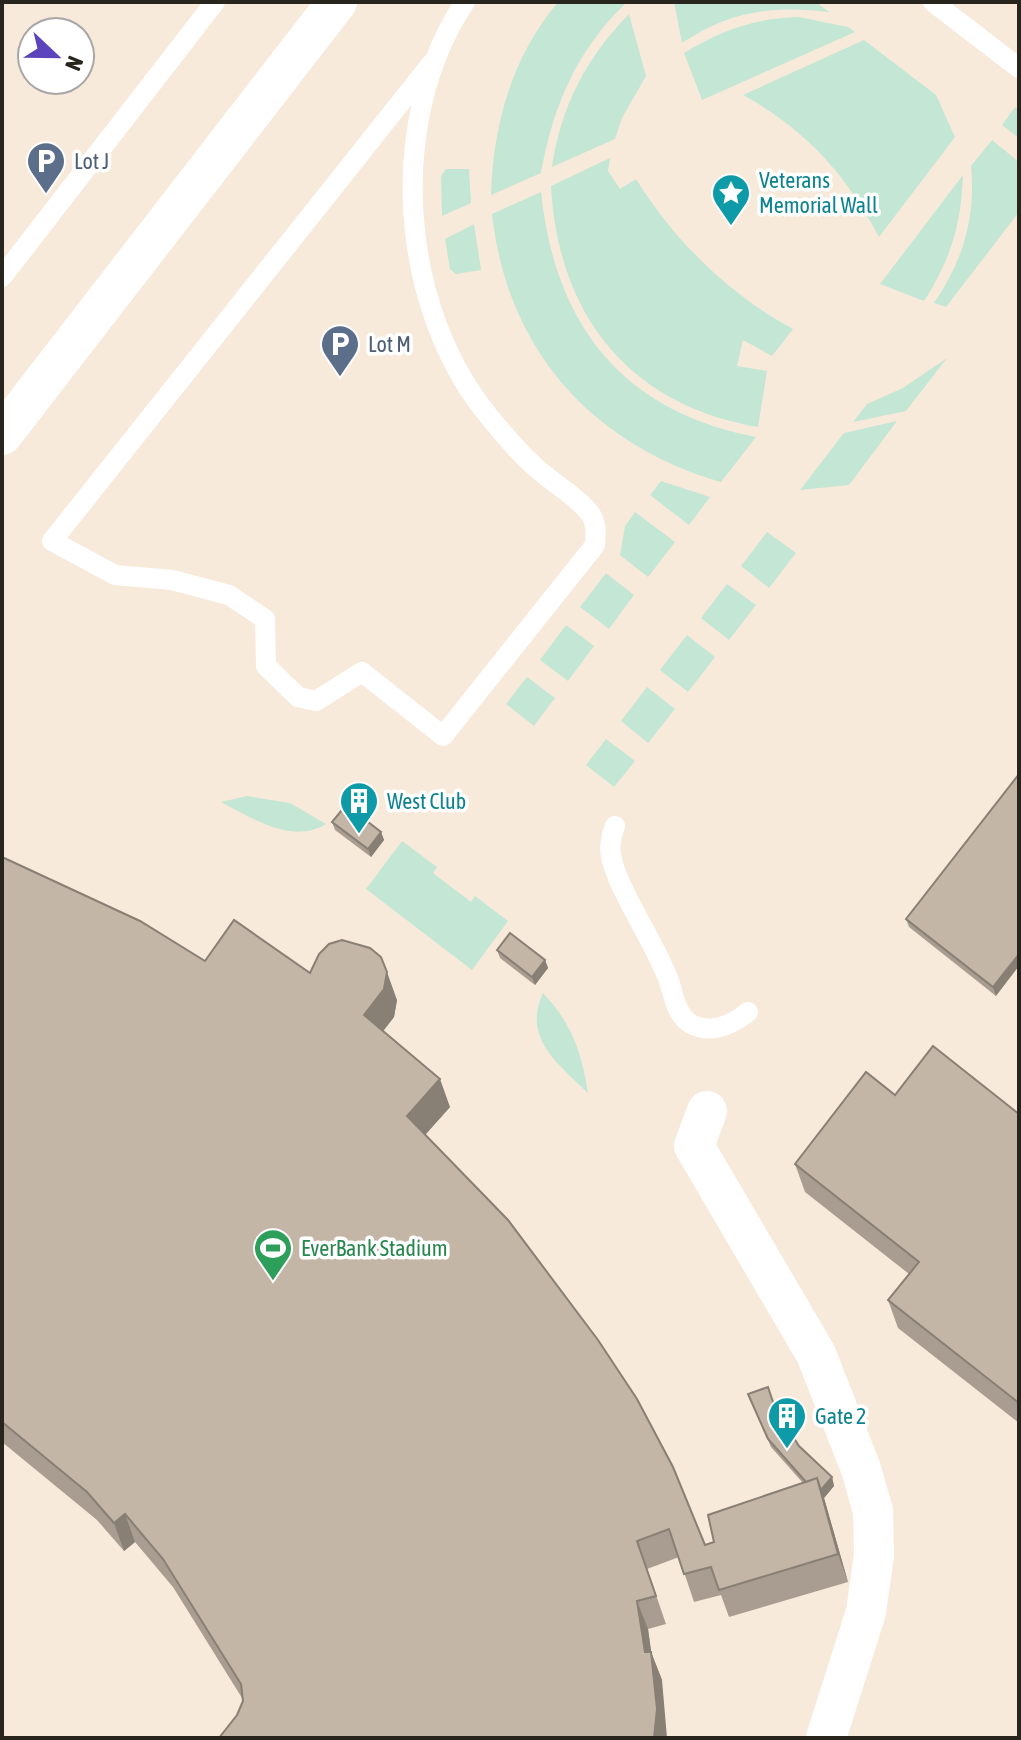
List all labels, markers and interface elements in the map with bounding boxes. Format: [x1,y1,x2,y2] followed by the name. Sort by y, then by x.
[16,16,96,96] north arrow
[60,53,89,74] text: N
[25,140,67,195] parking icon: Lot J
[74,148,109,174] place label: Lot J
[759,167,878,218] place label: Veterans Memorial Wall
[710,172,752,227] place icon: Veterans Memorial Wall
[319,323,361,378] parking icon: Lot M
[368,331,411,357] place label: Lot M
[338,780,380,835] building icon: West Club
[387,788,466,814] place label: West Club
[252,1227,294,1282] sports icon: EverBank Stadium
[301,1235,447,1261] place label: EverBank Stadium
[766,1395,808,1450] building icon: Gate 2
[815,1403,866,1429] place label: Gate 2

